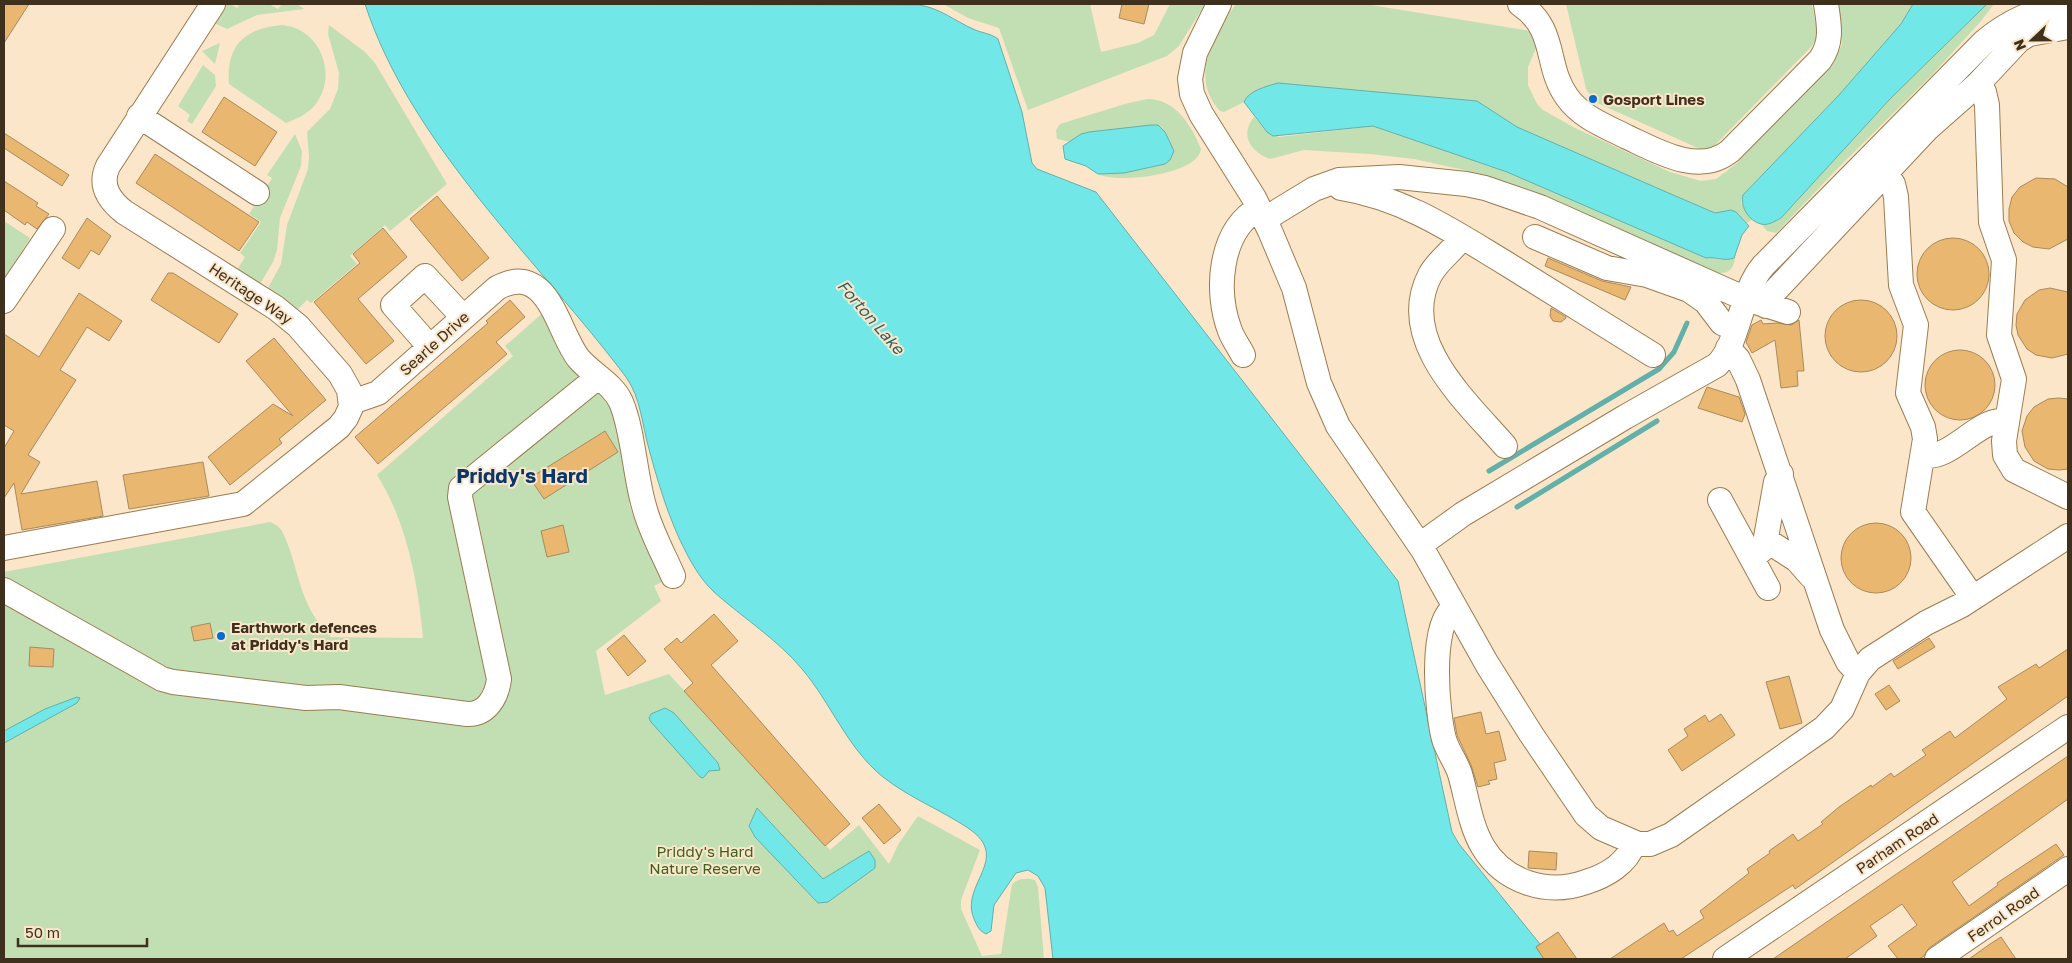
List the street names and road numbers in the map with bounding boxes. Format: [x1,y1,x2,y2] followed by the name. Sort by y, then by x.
[206,259,297,328] street label: Heritage Way
[396,307,473,379] street label: Searle Drive
[1852,809,1942,877] street label: Parham Road
[1964,883,2042,945] street label: Ferrol Road

